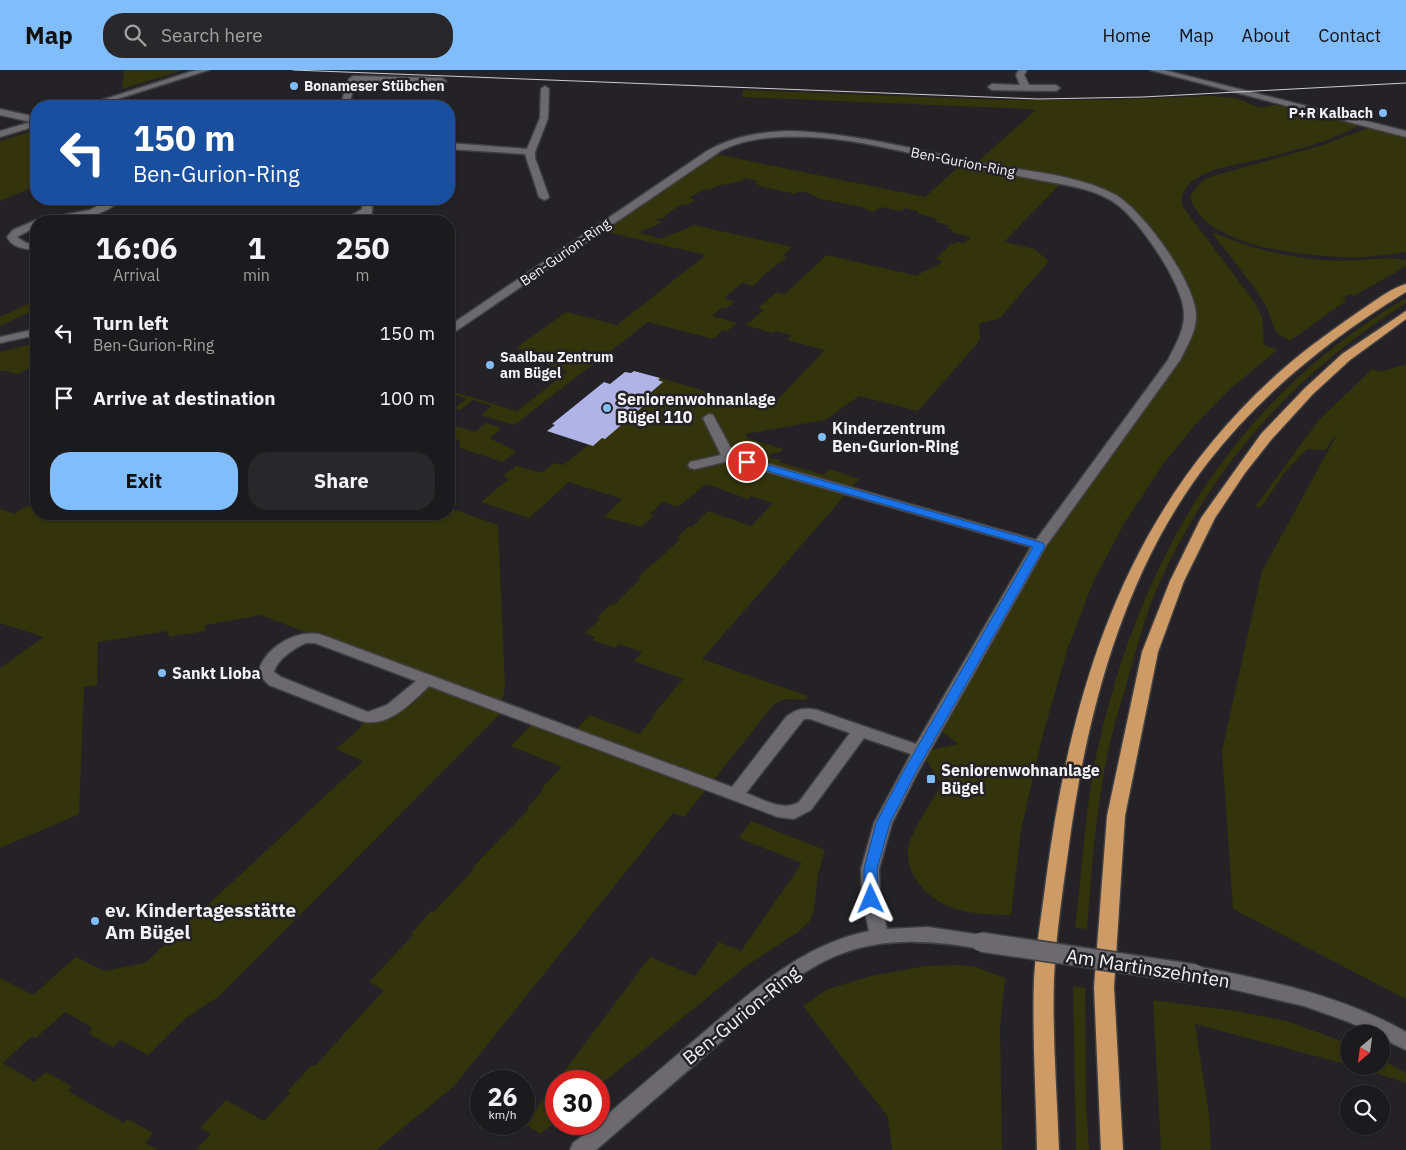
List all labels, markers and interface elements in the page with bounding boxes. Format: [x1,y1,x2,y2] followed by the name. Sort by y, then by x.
[103,13,453,58] search box
[25,19,73,51] text: Map
[121,21,149,49] icon: search
[161,23,263,47] text: Search here
[1103,24,1151,47] text: Home
[1179,24,1214,47] text: Map
[1242,24,1290,47] text: About
[1318,24,1381,47] text: Contact
[304,77,445,95] place label: Bonameser Stübchen
[288,80,300,92] marker: Bonameser Stübchen
[1289,104,1373,122] place label: P+R Kalbach
[1377,107,1389,119] marker: P+R Kalbach
[133,115,236,161] text: 150 m
[50,120,115,185] icon: left
[909,143,1017,181] street label: Ben-Gurion-Ring
[133,159,300,188] text: Ben-Gurion-Ring
[516,214,614,290] street label: Ben-Gurion-Ring
[96,228,177,267] text: 16:06
[247,228,265,267] text: 1
[335,228,389,267] text: 250
[113,265,160,285] text: Arrival
[243,265,270,285] text: min
[355,265,369,285] text: m
[93,311,169,335] text: Turn left
[50,319,78,347] icon: left
[380,321,435,345] text: 150 m
[93,335,214,355] text: Ben-Gurion-Ring
[500,348,614,382] place label: Saalbau Zentrum am Bügel
[484,359,496,371] marker: Saalbau Zentrum am Bügel
[50,384,78,412] icon: arrive
[93,386,276,410] text: Arrive at destination
[380,386,435,410] text: 100 m
[617,389,776,427] place label: Seniorenwohnanlage Bügel 110
[601,402,613,414] marker: Seniorenwohnanlage Bügel 110
[832,418,959,456] place label: Kinderzentrum Ben-Gurion-Ring
[816,431,828,443] marker: Kinderzentrum Ben-Gurion-Ring
[726,441,768,483] pin
[733,448,761,476] icon: arrive
[50,452,238,510] button: Exit
[248,452,435,510] button: Share
[172,663,261,683] place label: Sankt Lioba
[156,667,168,679] marker: Sankt Lioba
[941,760,1100,798] place label: Seniorenwohnanlage Bügel
[925,773,937,785] marker: Seniorenwohnanlage Bügel
[844,872,896,924] position arrow
[105,898,296,944] place label: ev. Kindertagesstätte Am Bügel
[89,915,101,927] marker: ev. Kindertagesstätte Am Bügel
[1064,943,1232,993] street label: Am Martinszehnten
[678,960,804,1070] street label: Ben-Gurion-Ring
[1340,1025,1390,1075] north arrow
[1340,1025,1390,1135] map controls
[545,1070,610,1135] speed limit sign: 30
[487,1080,518,1113] text: 26
[1340,1085,1390,1135] button: search
[488,1107,517,1122] text: km/h

